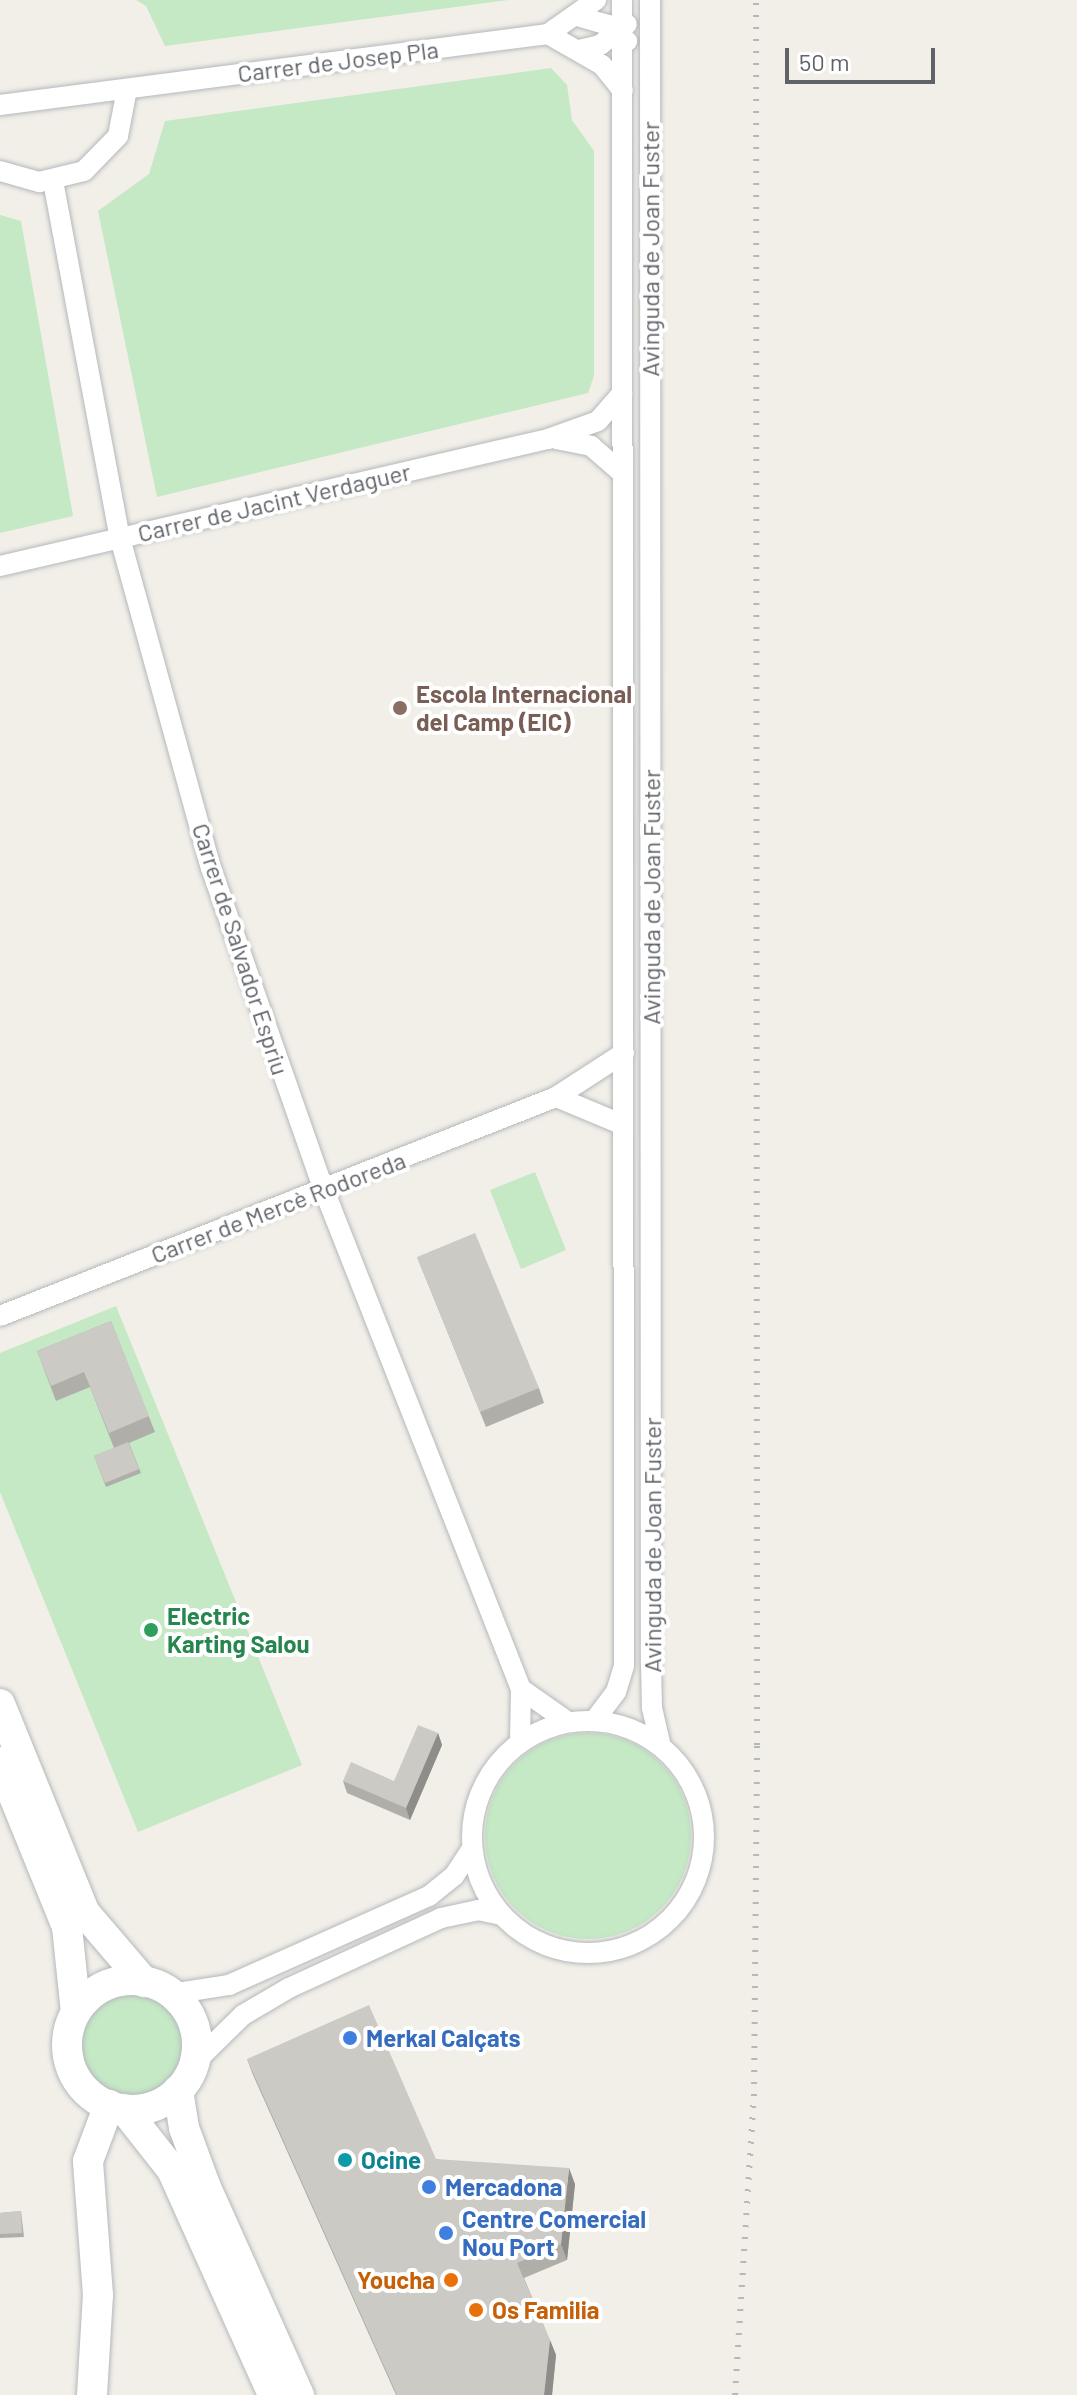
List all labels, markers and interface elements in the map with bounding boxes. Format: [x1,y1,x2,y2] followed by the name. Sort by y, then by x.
[789,32,939,82] scale bar
[236,34,440,88] street label: Carrer de Josep Pla
[799,47,850,76] text: 50 m
[636,121,664,377] street label: Avinguda de Joan Fuster
[135,457,413,547] street label: Carrer de Jacint Verdaguer
[416,680,632,736] place label: Escola Internacional del Camp (EIC)
[391,699,409,717] marker: Escola Internacional del Camp (EIC)
[637,769,665,1025] street label: Avinguda de Joan Fuster
[187,820,295,1078] street label: Carrer de Salvador Espriu
[147,1145,409,1269] street label: Carrer de Mercè Rodoreda
[638,1417,666,1673] street label: Avinguda de Joan Fuster
[167,1602,310,1658] place label: Electric Karting Salou
[142,1621,160,1639] marker: Electric Karting Salou
[366,2024,521,2052] place label: Merkal Calçats
[341,2029,359,2047] marker: Merkal Calçats
[361,2146,421,2174] place label: Ocine
[336,2151,354,2169] marker: Ocine
[445,2173,562,2201] place label: Mercadona
[420,2178,438,2196] marker: Mercadona
[462,2205,646,2261] place label: Centre Comercial Nou Port
[437,2224,455,2242] marker: Centre Comercial Nou Port
[357,2266,435,2294] place label: Youcha
[442,2271,460,2289] marker: Youcha
[492,2296,599,2324] place label: Os Familia
[467,2301,485,2319] marker: Os Familia

